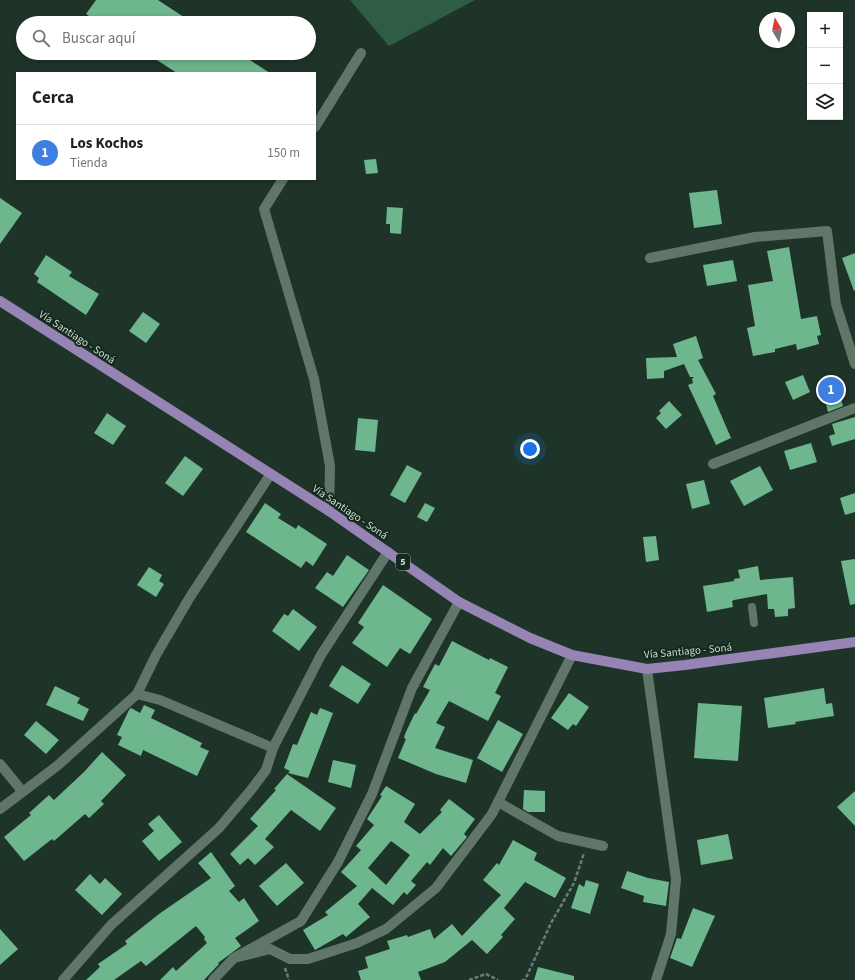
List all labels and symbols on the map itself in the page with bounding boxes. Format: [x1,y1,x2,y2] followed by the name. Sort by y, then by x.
[759,12,795,48] north arrow
[36,307,118,367] street label: Vía Santiago - Soná
[818,375,844,405] pin: 1
[520,439,540,459] your location
[309,481,391,543] street label: Vía Santiago - Soná
[396,554,410,570] road number: 5
[643,640,733,662] street label: Vía Santiago - Soná

